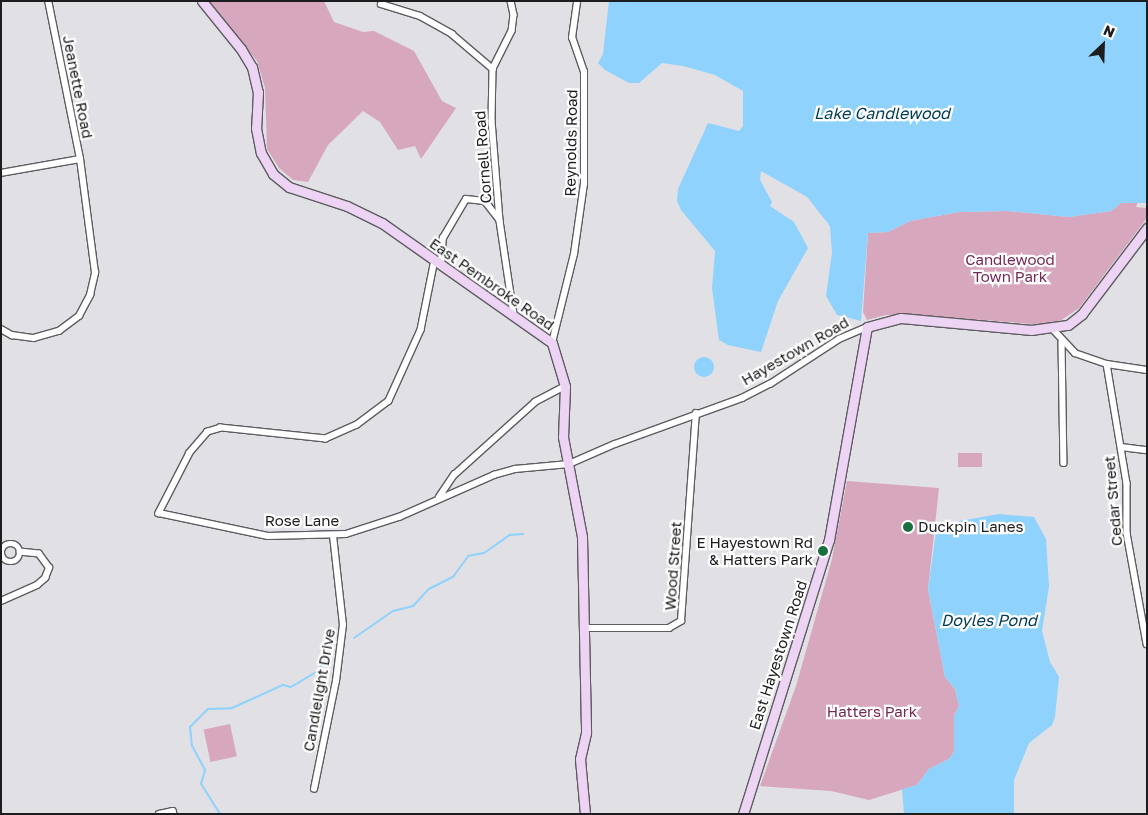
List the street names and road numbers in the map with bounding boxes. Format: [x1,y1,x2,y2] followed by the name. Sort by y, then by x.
[59,34,97,140] street label: Jeanette Road
[561,89,581,197] street label: Reynolds Road
[471,110,495,204] street label: Cornell Road
[426,234,558,334] street label: East Pembroke Road
[738,313,852,389] street label: Hayestown Road
[1100,455,1126,547] street label: Cedar Street
[265,512,339,530] street label: Rose Lane
[661,521,685,611] street label: Wood Street
[745,578,811,732] street label: East Hayestown Road
[299,627,339,753] street label: Candlelight Drive

